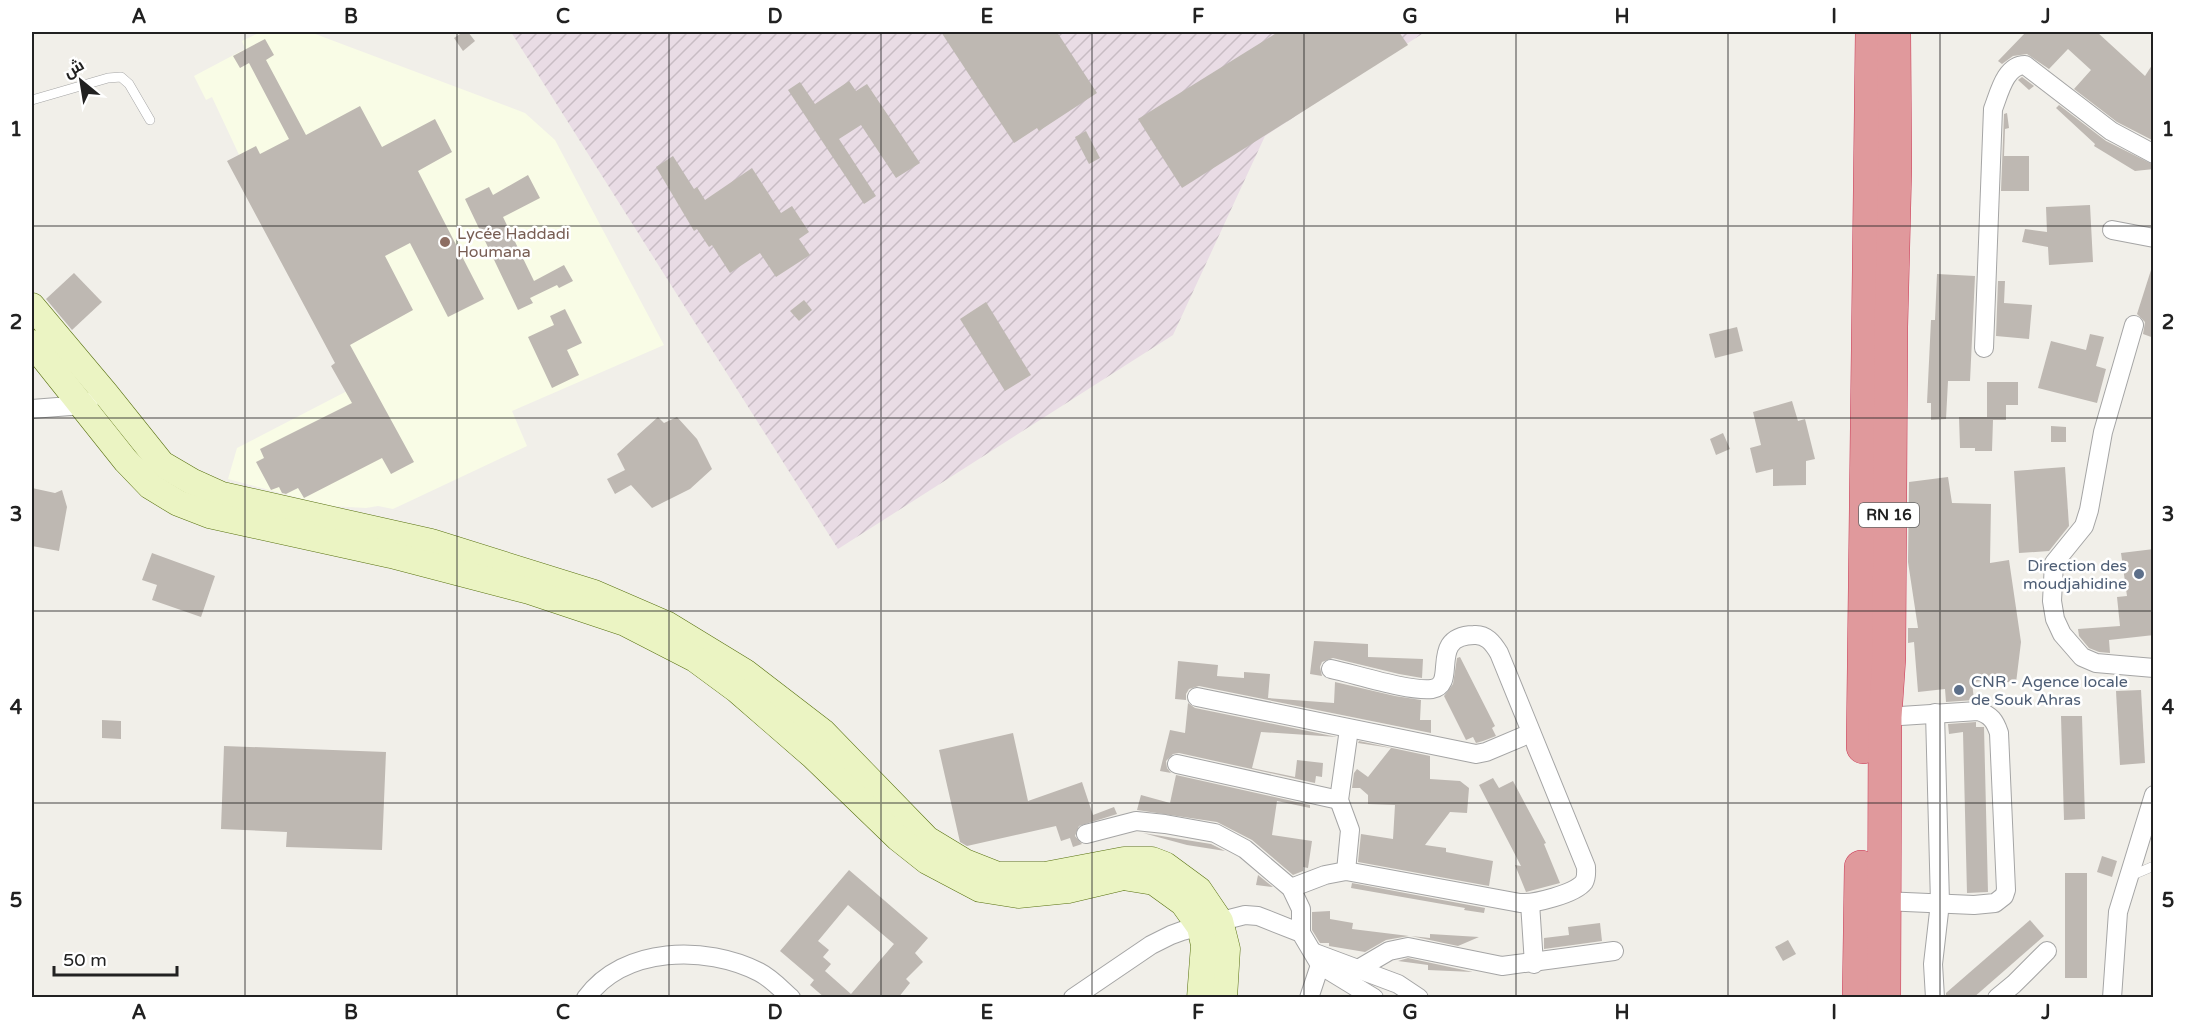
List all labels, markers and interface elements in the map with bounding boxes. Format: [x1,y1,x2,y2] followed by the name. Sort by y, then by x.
[132,5,147,29] text: A
[344,5,358,29] text: B
[556,5,570,29] text: C
[767,5,783,29] text: D
[981,5,994,29] text: E
[1192,5,1204,29] text: F
[1402,5,1418,29] text: G
[1614,5,1630,29] text: H
[1831,5,1837,29] text: I
[2040,5,2051,29] text: J
[51,51,111,111] north arrow
[60,55,88,83] text: ش
[10,118,22,142] text: 1
[2162,118,2174,142] text: 1
[457,224,570,262] place label: Lycée Haddadi Houmana
[438,235,452,249] marker: Lycée Haddadi Houmana
[10,311,22,335] text: 2
[2162,311,2174,335] text: 2
[10,503,22,527] text: 3
[1859,503,1919,527] road number: RN 16
[2162,503,2174,527] text: 3
[2023,556,2127,594] place label: Direction des moudjahidine
[2132,567,2146,581] marker: Direction des moudjahidine
[1971,672,2128,710] place label: CNR - Agence locale de Souk Ahras
[1952,683,1966,697] marker: CNR - Agence locale de Souk Ahras
[10,696,23,720] text: 4
[2162,696,2175,720] text: 4
[10,889,22,913] text: 5
[2162,889,2174,913] text: 5
[54,939,177,977] scale bar
[63,949,107,971] text: 50 m
[132,1001,147,1025] text: A
[344,1001,358,1025] text: B
[556,1001,570,1025] text: C
[767,1001,783,1025] text: D
[981,1001,994,1025] text: E
[1192,1001,1204,1025] text: F
[1402,1001,1418,1025] text: G
[1614,1001,1630,1025] text: H
[1831,1001,1837,1025] text: I
[2040,1001,2051,1025] text: J

